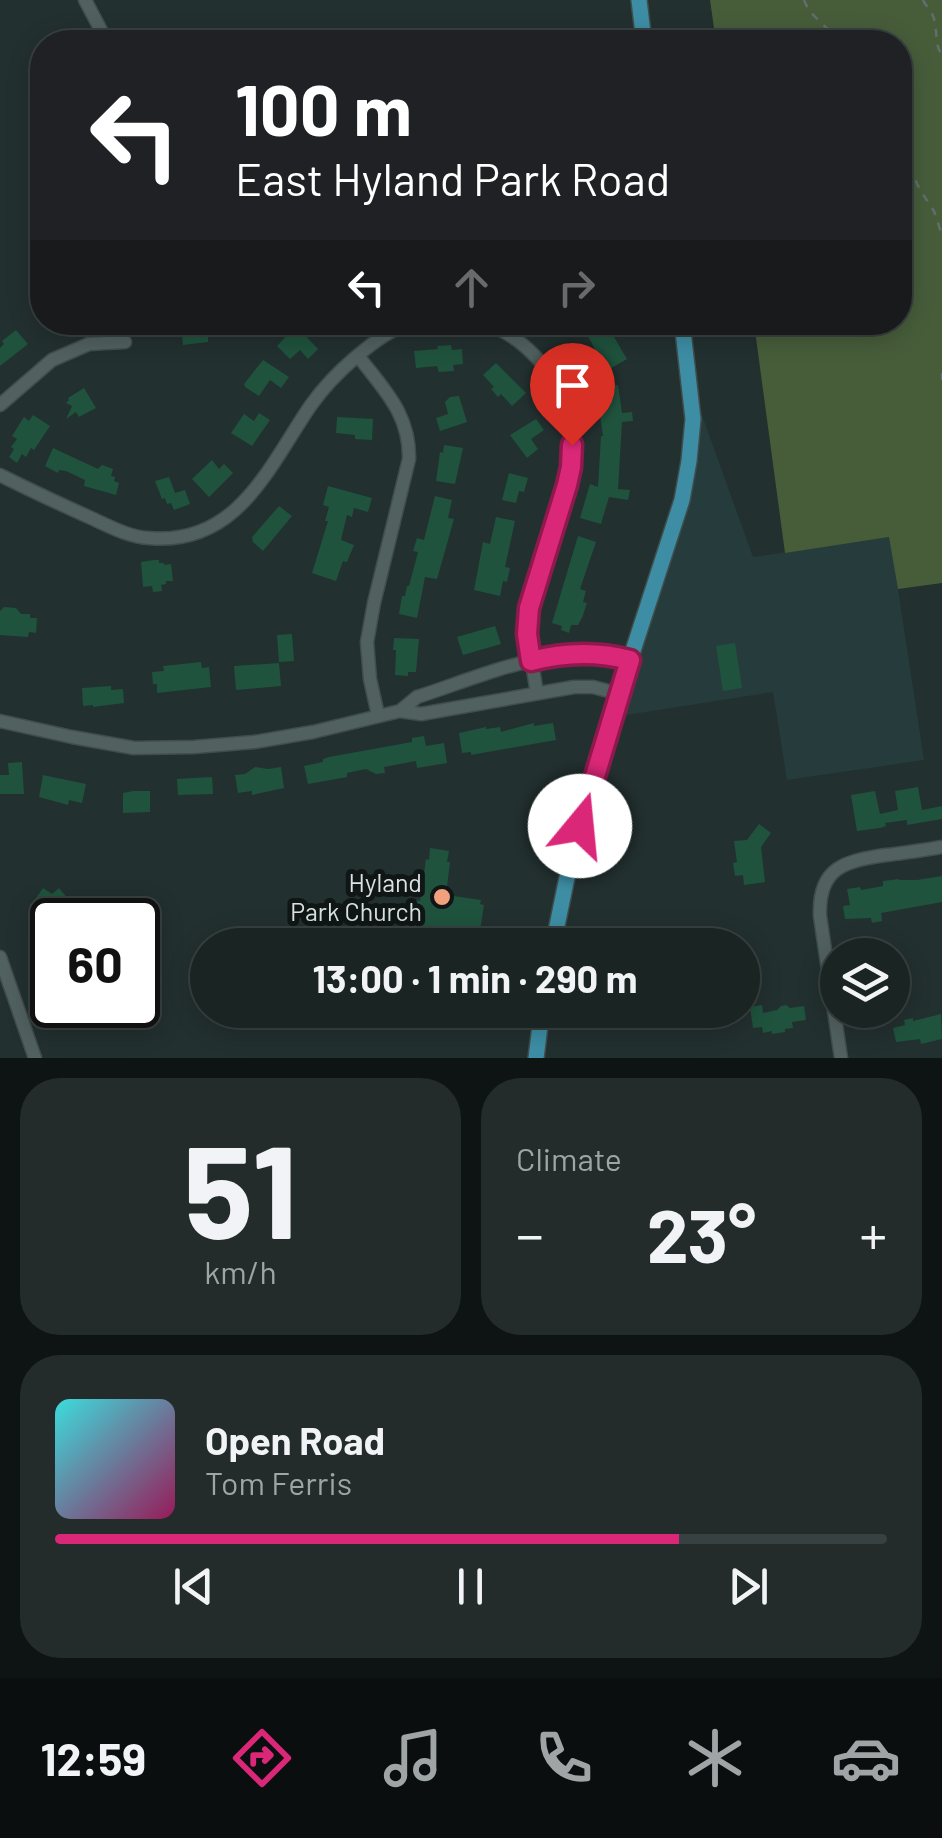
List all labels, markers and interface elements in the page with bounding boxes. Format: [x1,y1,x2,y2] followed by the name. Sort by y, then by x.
[235,66,412,150] text: 100 m
[70,70,200,200] icon: left
[235,151,670,205] text: East Hyland Park Road
[339,260,394,315] icon: left
[444,260,499,315] icon: ahead
[549,260,604,315] icon: right
[530,343,615,446] pin
[545,358,600,413] icon: arrive
[528,774,632,878] position arrow
[290,867,422,926] place label: Hyland Park Church
[431,886,453,908] marker: Hyland Park Church
[30,898,160,1028] speed limit sign: 60
[820,938,910,1028] map controls
[820,938,910,1028] button: layers
[312,955,638,1001] text: 13:00 · 1 min · 290 m
[183,1109,298,1265] text: 51
[516,1139,622,1177] text: Climate
[647,1188,756,1278] text: 23°
[516,1200,544,1266] text: −
[859,1200,887,1266] text: +
[204,1252,277,1290] text: km/h
[205,1417,385,1463] text: Open Road
[205,1463,352,1501] text: Tom Ferris
[166,1559,221,1614] icon: previous
[443,1559,498,1614] icon: pause
[721,1559,776,1614] icon: next
[227,1723,297,1793] icon: directions
[378,1723,448,1793] icon: music
[529,1723,599,1793] icon: phone
[680,1723,750,1793] icon: climate
[831,1723,901,1793] icon: car
[41,1731,146,1785] text: 12:59

